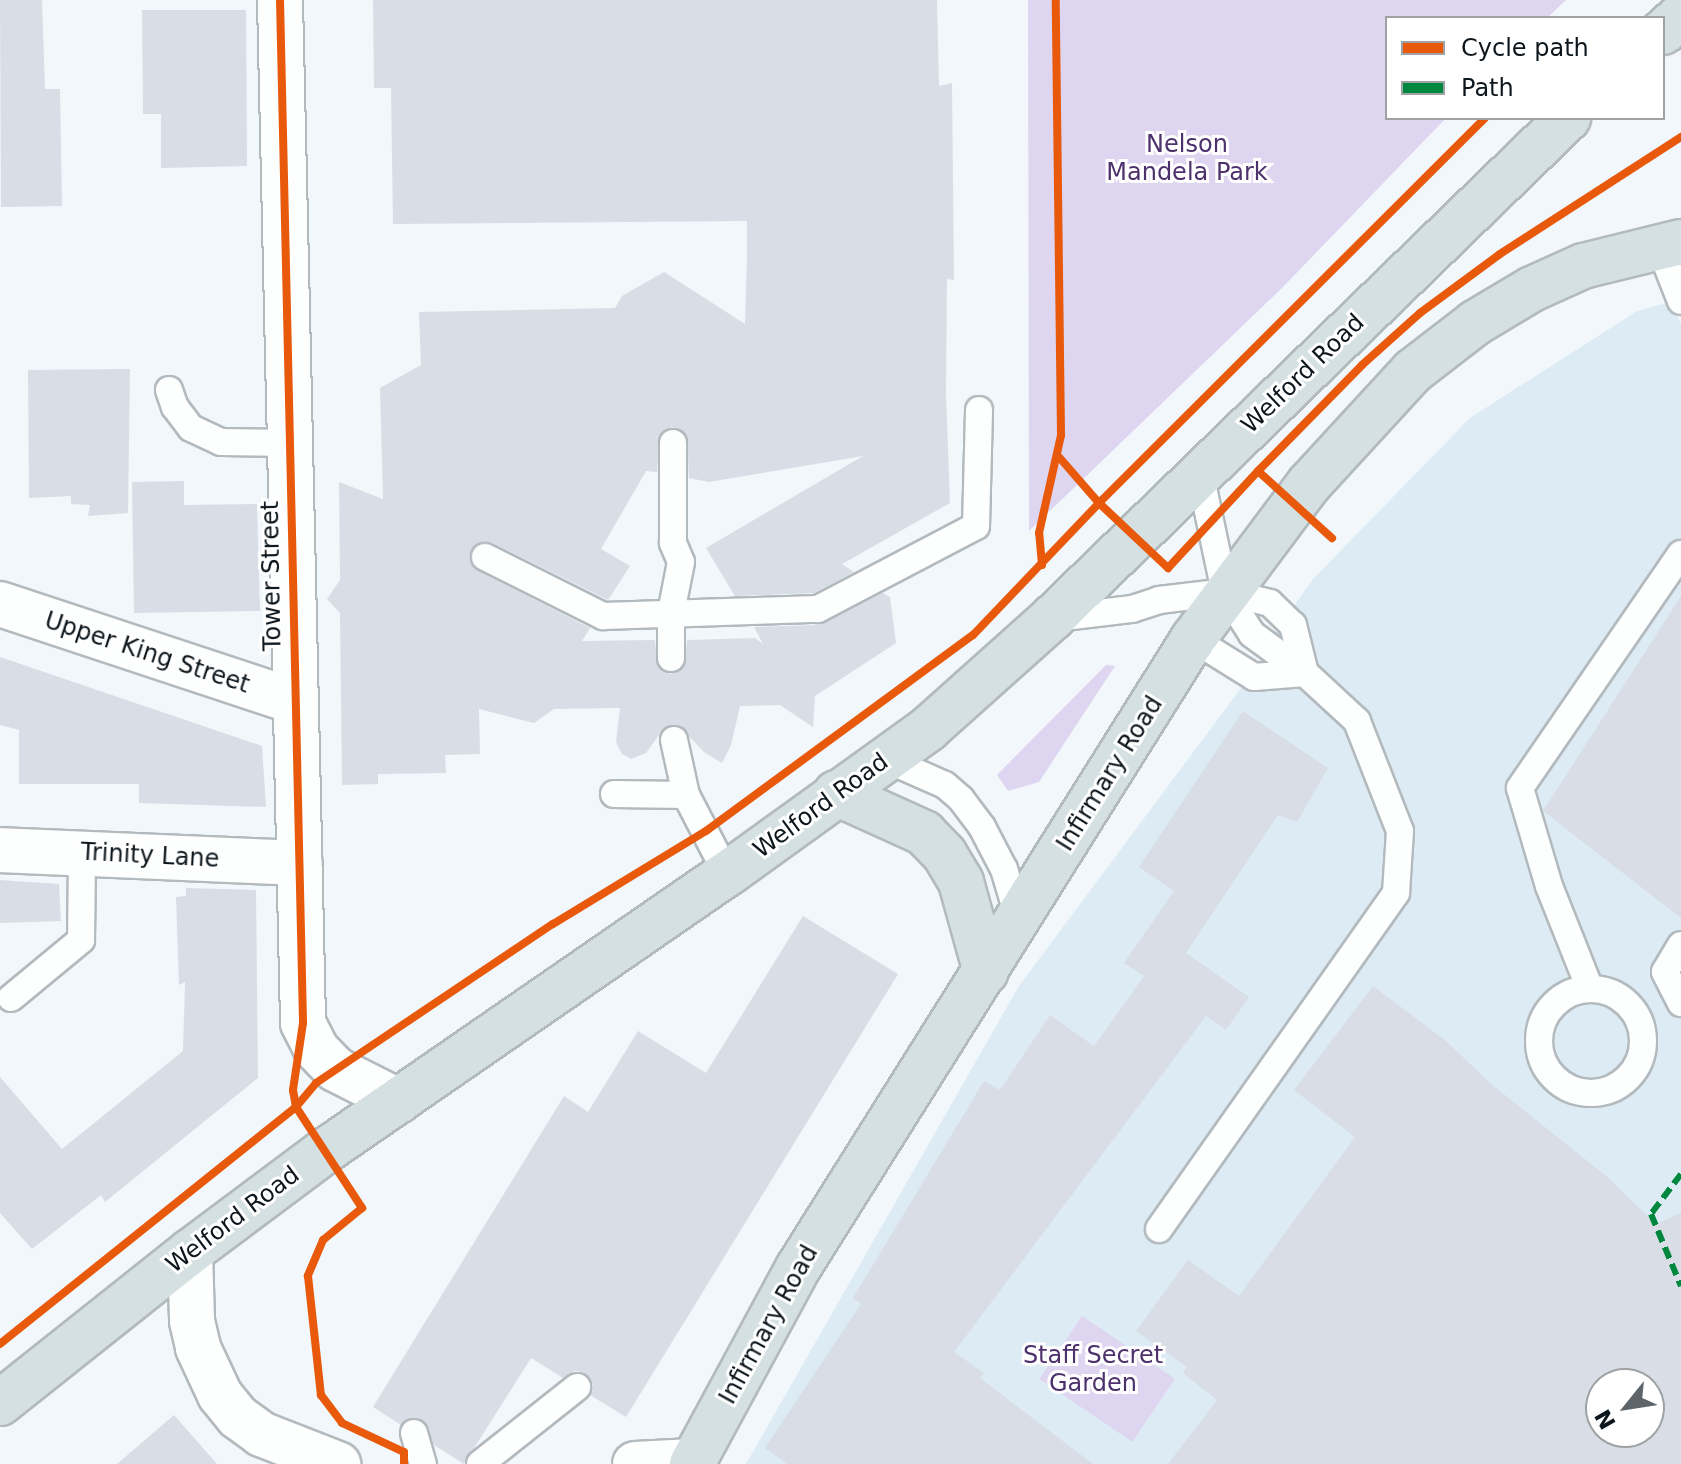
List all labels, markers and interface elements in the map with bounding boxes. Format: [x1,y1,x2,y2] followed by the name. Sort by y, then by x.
[1385,16,1665,120] legend
[1461,34,1589,62] text: Cycle path
[1461,74,1514,102] text: Path
[1106,131,1268,187] park label: Nelson Mandela Park
[1236,308,1370,440] street label: Welford Road
[256,501,288,651] street label: Tower Street
[41,606,253,700] street label: Upper King Street
[1051,691,1169,857] street label: Infirmary Road
[748,747,894,865] street label: Welford Road
[80,838,220,874] street label: Trinity Lane
[161,1161,305,1279] street label: Welford Road
[714,1241,824,1409] street label: Infirmary Road
[1023,1342,1163,1398] park label: Staff Secret Garden
[1585,1368,1665,1448] north arrow
[1590,1405,1621,1433] text: N

